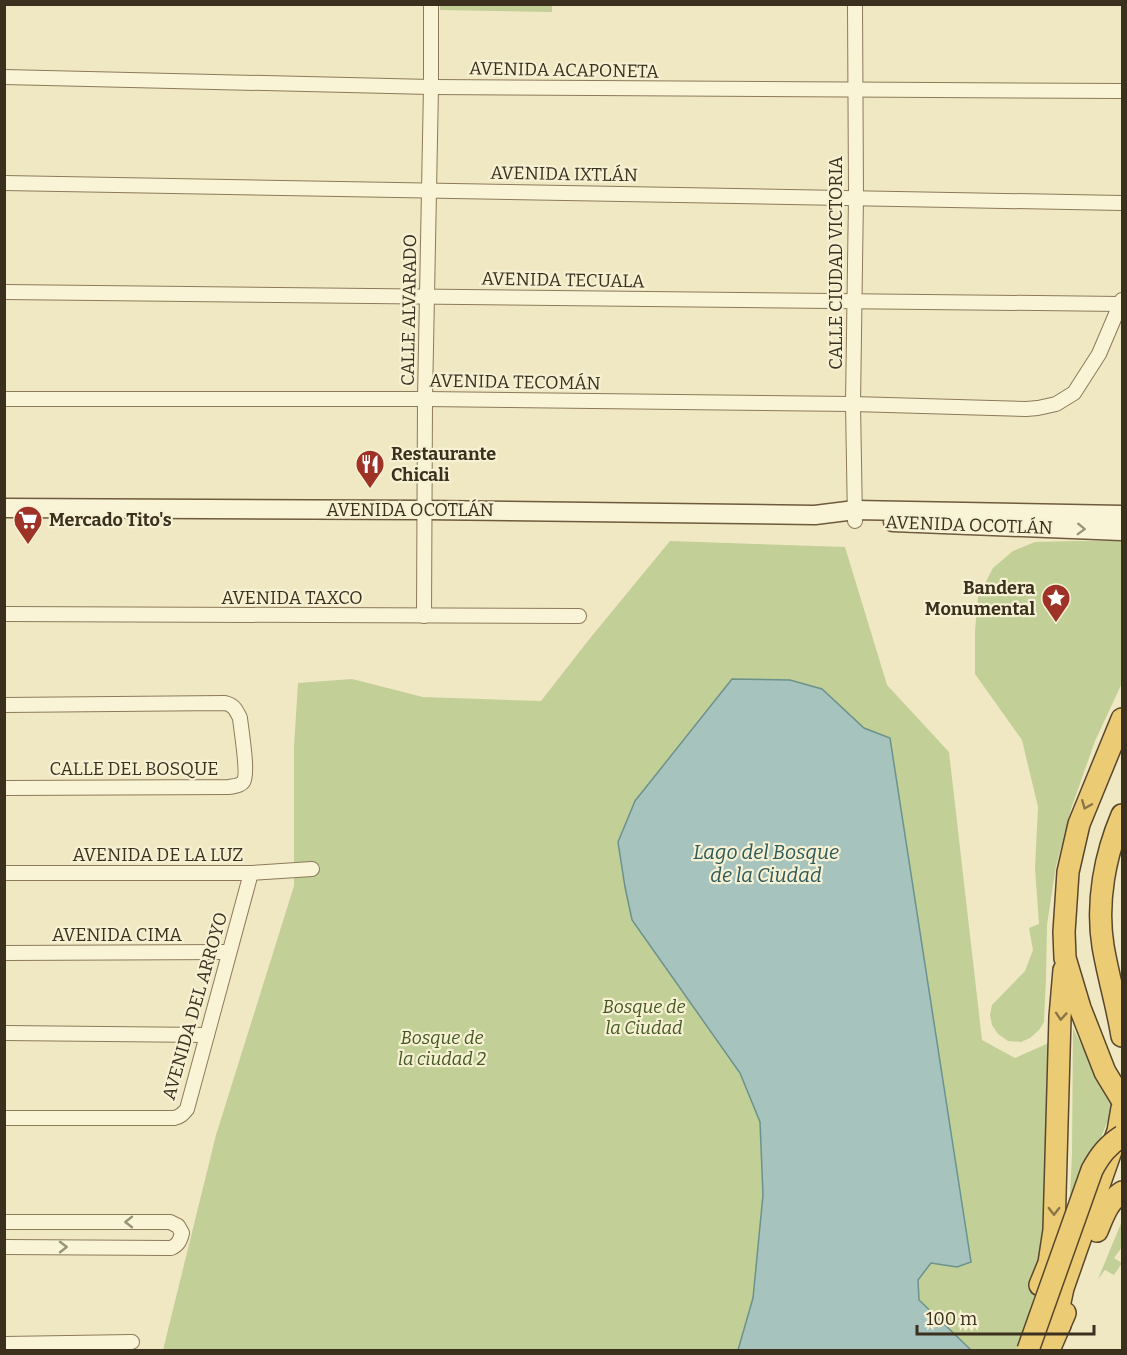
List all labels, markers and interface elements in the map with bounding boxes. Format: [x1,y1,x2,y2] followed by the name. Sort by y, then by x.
[469,57,659,83] street label: AVENIDA ACAPONETA
[825,156,847,370] street label: CALLE CIUDAD VICTORIA
[490,162,638,186] street label: AVENIDA IXTLÁN
[397,234,421,386] street label: CALLE ALVARADO
[481,268,645,292] street label: AVENIDA TECUALA
[429,370,601,394] street label: AVENIDA TECOMÁN
[391,443,496,486] place label: Restaurante Chicali
[354,448,386,490] restaurant icon: Restaurante Chicali
[326,499,494,521] street label: AVENIDA OCOTLÁN
[12,504,44,546] supermarket icon: Mercado Tito's
[49,509,172,531] place label: Mercado Tito's
[885,511,1053,539] street label: AVENIDA OCOTLÁN
[1077,523,1086,536] one-way arrow
[925,577,1035,620] place label: Bandera Monumental
[1040,582,1072,624] place icon: Bandera Monumental
[221,587,363,609] street label: AVENIDA TAXCO
[50,758,218,780] street label: CALLE DEL BOSQUE
[1081,799,1094,810] one-way arrow
[693,840,839,887] water label: Lago del Bosque de la Ciudad
[73,844,243,866] street label: AVENIDA DE LA LUZ
[158,910,232,1102] street label: AVENIDA DEL ARROYO
[52,924,182,946] street label: AVENIDA CIMA
[603,996,686,1039] park label: Bosque de la Ciudad
[1054,1012,1067,1021] one-way arrow
[398,1027,486,1070] park label: Bosque de la ciudad 2
[1048,1207,1060,1216] one-way arrow
[125,1216,134,1228] one-way arrow
[58,1241,67,1253] one-way arrow
[917,1298,1094,1336] scale bar
[926,1308,977,1330] text: 100 m

